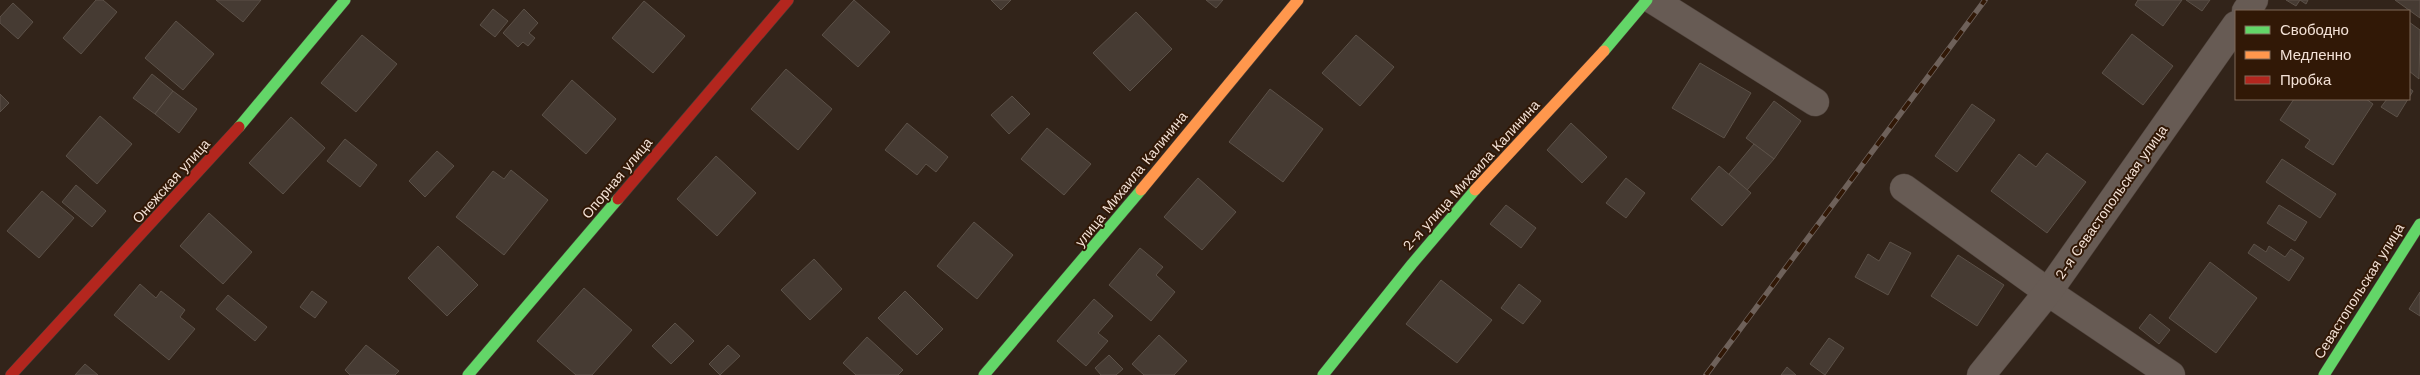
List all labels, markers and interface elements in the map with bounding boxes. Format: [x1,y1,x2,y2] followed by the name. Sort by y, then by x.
[2235,10,2410,100] legend
[2280,21,2349,39] text: Свободно
[2280,46,2351,64] text: Медленно
[2280,71,2332,89] text: Пробка
[1399,97,1543,253] street label: 2-я улица Михаила Калинина
[1072,108,1191,250] street label: улица Михаила Калинина
[2052,122,2170,282] street label: 2-я Севастопольская улица
[579,134,656,222] street label: Опорная улица
[129,135,213,226] street label: Онежская улица
[2311,220,2407,362] street label: Севастопольская улица

